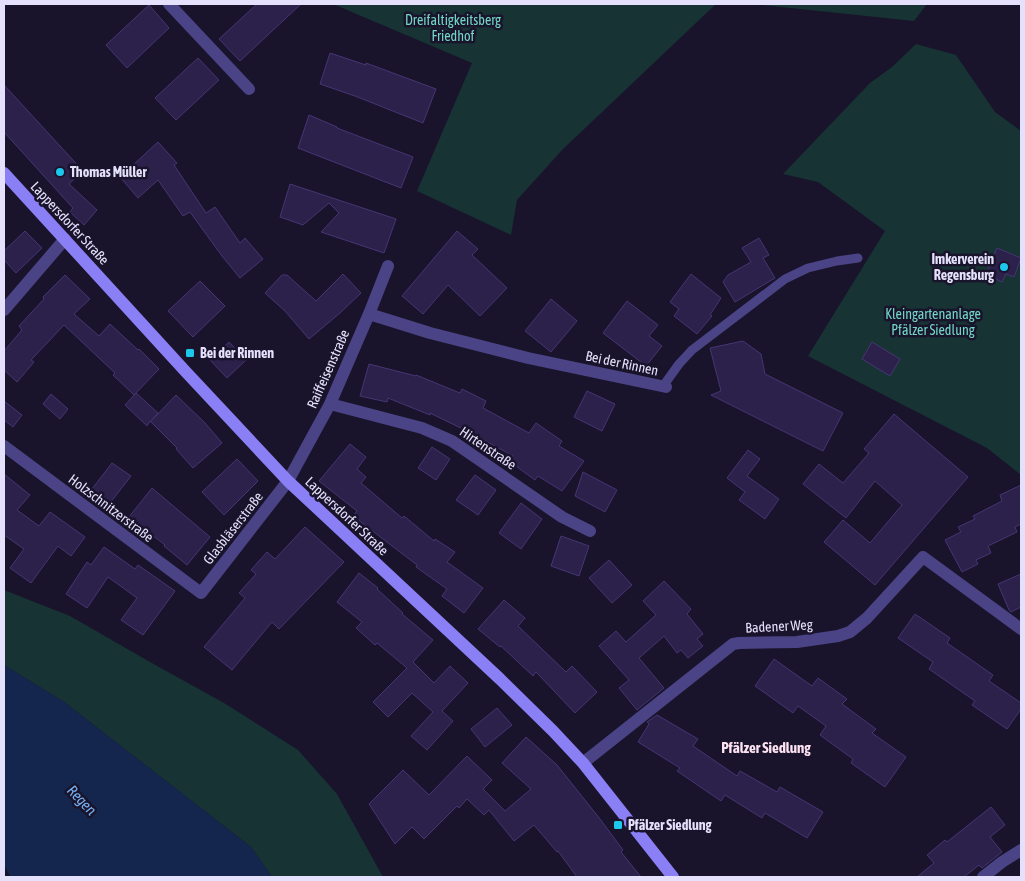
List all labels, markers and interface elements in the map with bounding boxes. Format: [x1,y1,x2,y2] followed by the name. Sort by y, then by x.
[405,12,501,44] park label: Dreifaltigkeitsberg Friedhof
[70,164,147,180] place label: Thomas Müller
[54,166,66,178] marker: Thomas Müller
[28,178,112,268] street label: Lappersdorfer Straße
[932,251,995,283] place label: Imkerverein Regensburg
[998,261,1010,273] marker: Imkerverein Regensburg
[885,306,981,338] park label: Kleingartenanlage Pfälzer Siedlung
[304,327,352,411] street label: Raiffeisenstraße
[200,345,274,361] place label: Bei der Rinnen
[184,347,196,359] marker: Bei der Rinnen
[584,347,660,379] street label: Bei der Rinnen
[457,423,519,473] street label: Hirtenstraße
[65,471,157,545] street label: Holzschnitzerstraße
[302,474,392,558] street label: Lappersdorfer Straße
[200,489,266,567] street label: Glasbläserstraße
[745,616,813,636] street label: Badener Weg
[721,739,811,756] district label: Pfälzer Siedlung
[64,782,100,818] water label: Regen
[628,817,713,833] place label: Pfälzer Siedlung
[612,819,624,831] marker: Pfälzer Siedlung

